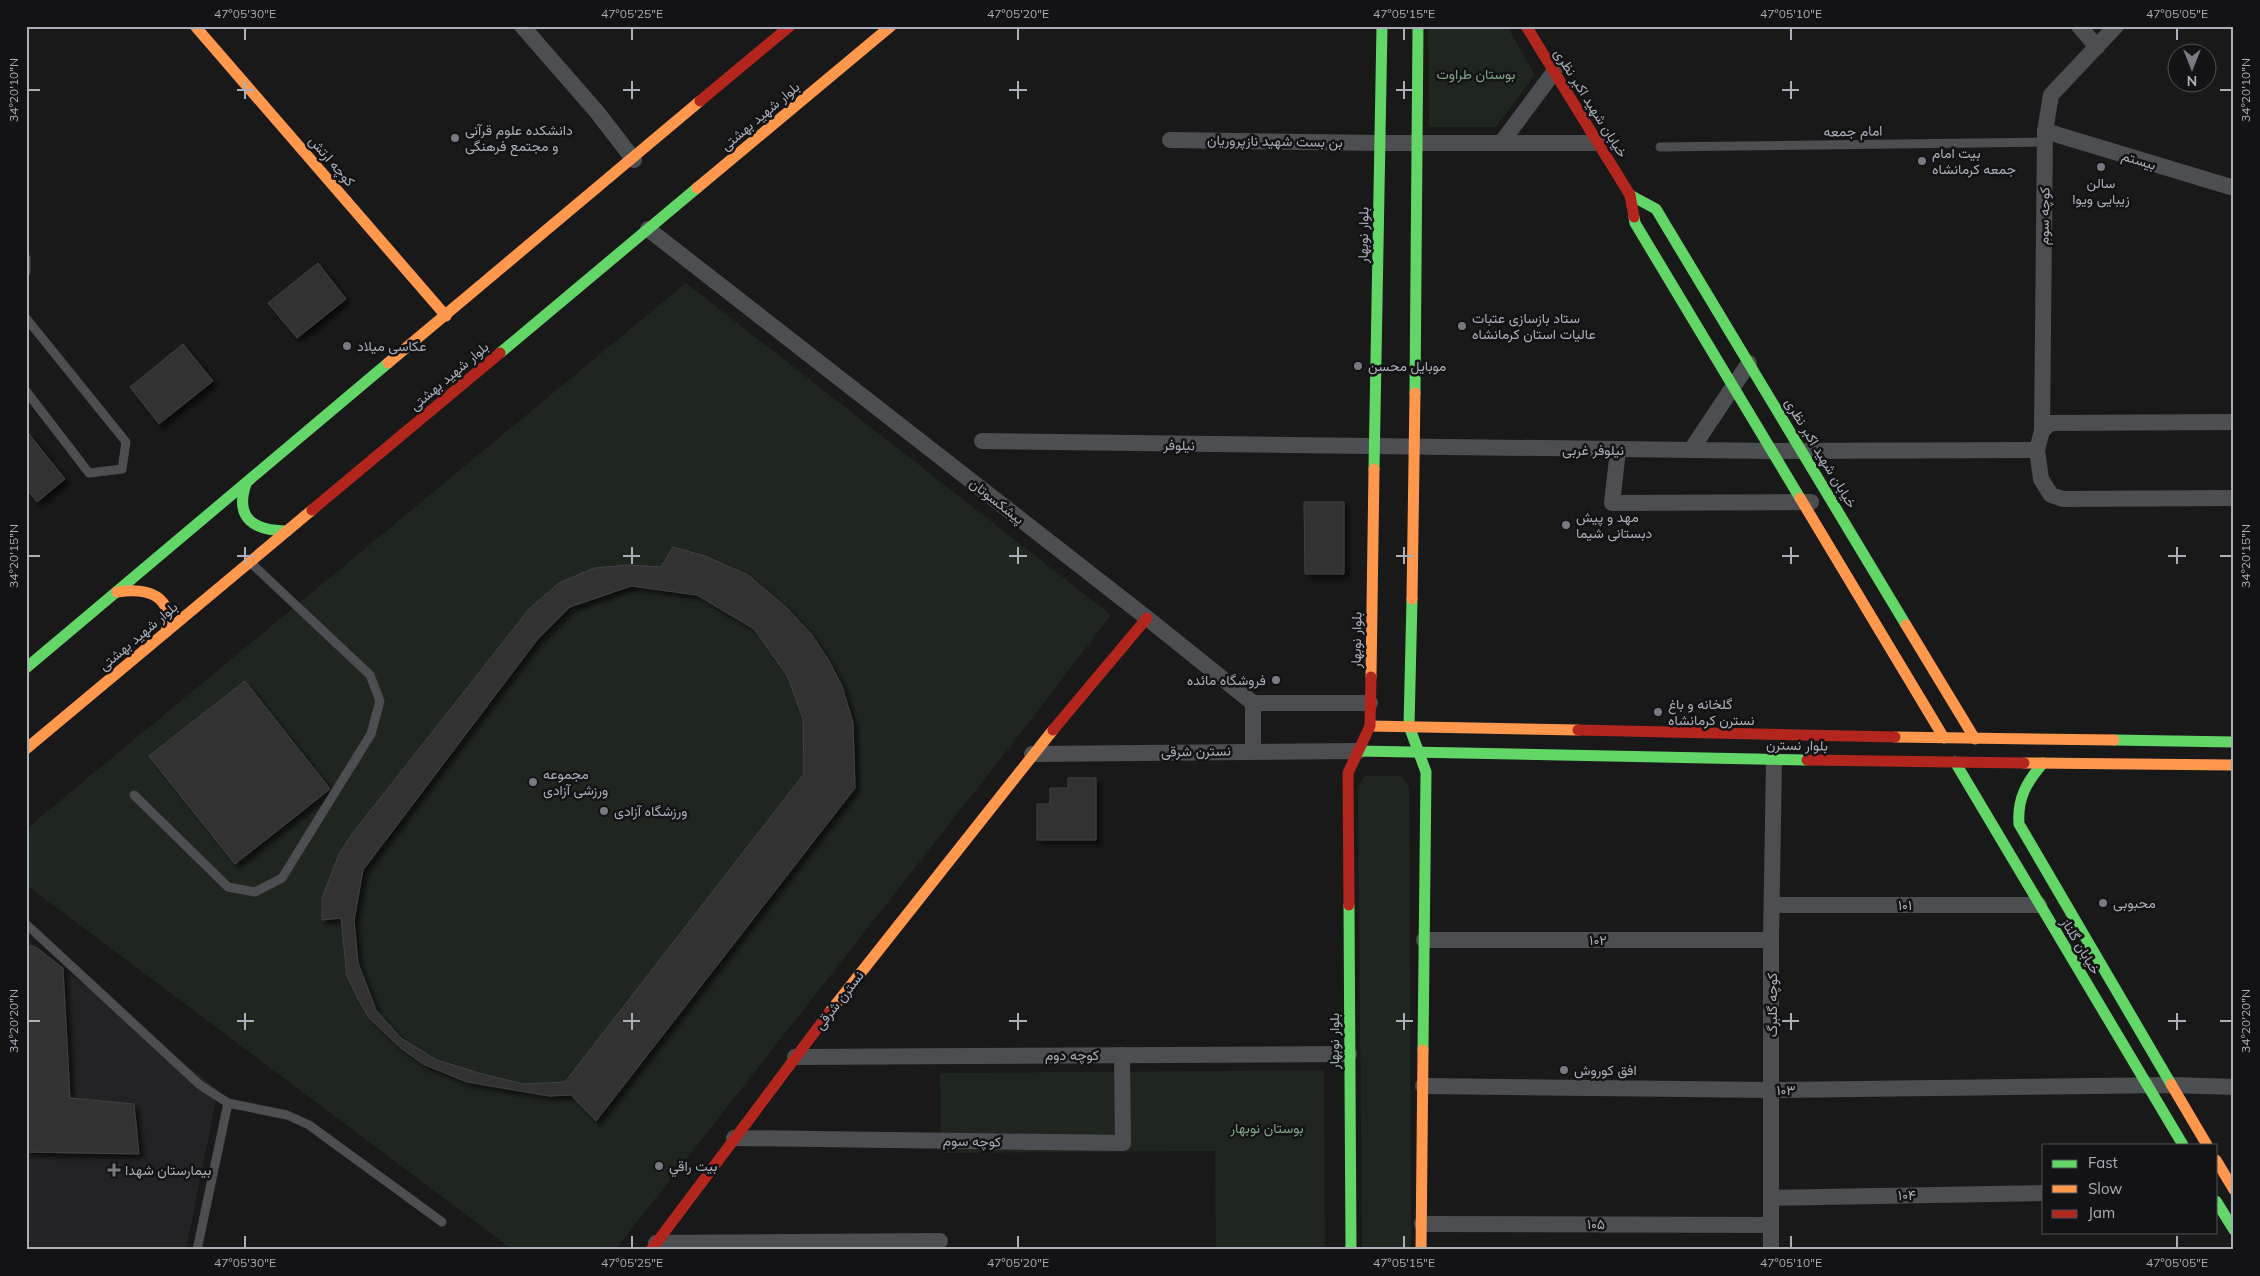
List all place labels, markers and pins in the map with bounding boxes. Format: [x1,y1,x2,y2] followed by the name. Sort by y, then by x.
[465,121,573,157] place label: دانشکده علوم قرآنی و مجتمع فرهنگی
[449,132,461,144] marker: دانشکده علوم قرآنی و مجتمع فرهنگی
[1932,144,2016,178] place label: بیت امام جمعه کرمانشاه
[1916,155,1928,167] marker: بیت امام جمعه کرمانشاه
[2095,161,2107,173] marker: سالن زیبایی ویوا
[2072,174,2130,208] place label: سالن زیبایی ویوا
[1472,309,1596,343] place label: ستاد بازسازی عتبات عالیات استان کرمانشاه
[1456,320,1468,332] marker: ستاد بازسازی عتبات عالیات استان کرمانشاه
[357,337,427,355] place label: عکاسی میلاد
[341,340,353,352] marker: عکاسی میلاد
[1368,357,1446,375] place label: موبایل محسن
[1352,360,1364,372] marker: موبایل محسن
[1576,508,1653,542] place label: مهد و پیش دبستانی شیما
[1560,519,1572,531] marker: مهد و پیش دبستانی شیما
[1187,671,1266,689] place label: فروشگاه مائده
[1270,674,1282,686] marker: فروشگاه مائده
[1668,695,1755,729] place label: گلخانه و باغ نسترن کرمانشاه
[1652,706,1664,718] marker: گلخانه و باغ نسترن کرمانشاه
[543,765,608,799] place label: مجموعه ورزشی آزادی
[527,776,539,788] marker: مجموعه ورزشی آزادی
[614,802,687,820] place label: ورزشگاه آزادی
[598,805,610,817] marker: ورزشگاه آزادی
[2113,894,2156,912] place label: محبوبی
[2097,897,2109,909] marker: محبوبی
[1574,1061,1637,1079] place label: افق کوروش
[1558,1064,1570,1076] marker: افق کوروش
[669,1157,717,1178] place label: بيت راقي
[653,1160,665,1172] marker: بيت راقي
[125,1161,212,1179] place label: بیمارستان شهدا
[107,1163,121,1177] marker: بیمارستان شهدا

